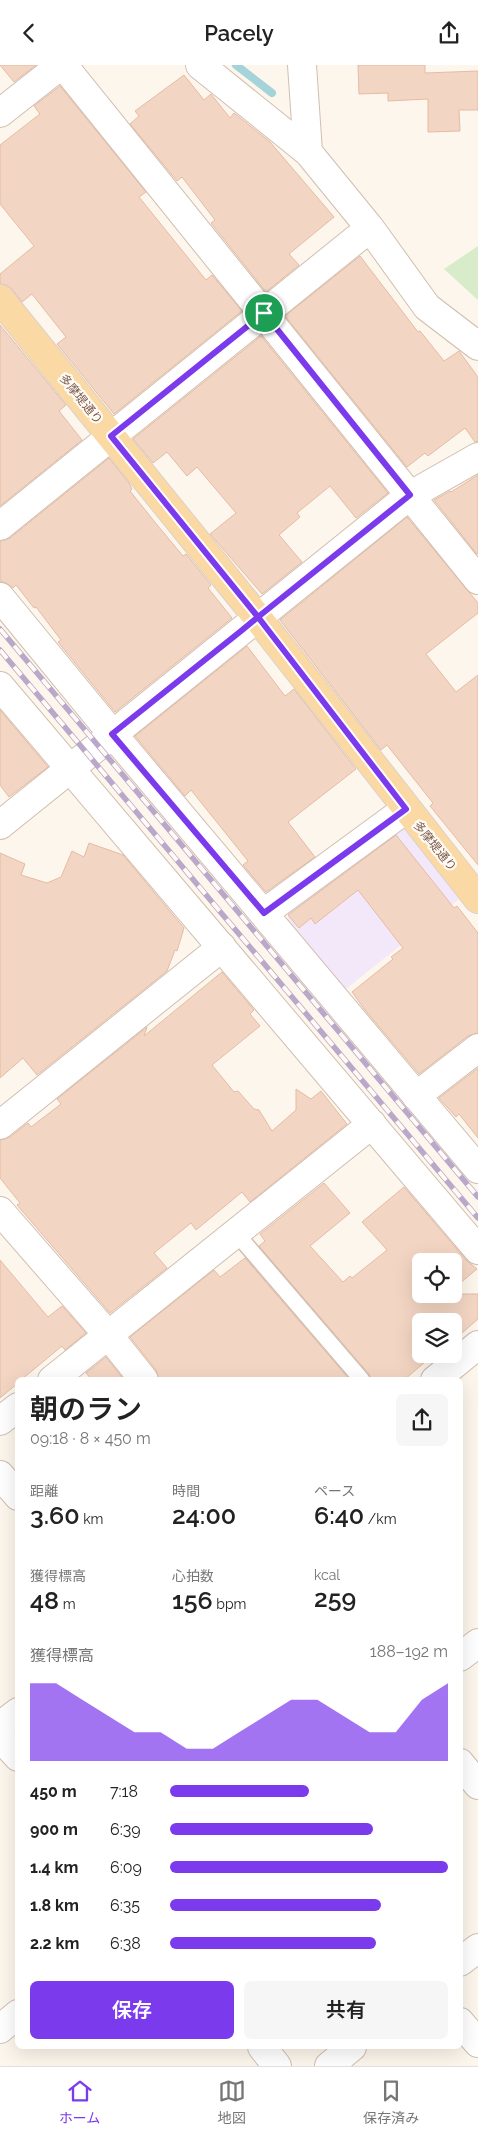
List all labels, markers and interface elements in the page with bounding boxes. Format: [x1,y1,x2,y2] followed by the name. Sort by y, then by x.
[15,19,43,47] icon: back
[435,19,463,47] icon: share
[204,20,274,46] text: Pacely
[243,292,285,334] pin
[250,299,278,327] icon: arrive
[57,371,105,427] street label: 多摩堤通り
[411,818,459,874] street label: 多摩堤通り
[412,1253,462,1363] map controls
[412,1253,462,1303] button: locate
[412,1313,462,1363] button: layers
[30,1393,142,1426] text: 朝のラン
[396,1394,448,1446] button: share
[30,1429,151,1448] text: 09:18 · 8 × 450 m
[30,1483,58,1499] text: 距離
[172,1483,200,1499] text: 時間
[314,1483,355,1499] text: ペース
[30,1500,80,1530] text: 3.60
[172,1500,236,1530] text: 24:00
[314,1500,364,1530] text: 6:40
[80,1511,103,1527] text: km
[364,1511,397,1527] text: /km
[314,1567,340,1583] text: kcal
[30,1568,86,1584] text: 獲得標高
[172,1568,214,1584] text: 心拍数
[314,1583,356,1613] text: 259
[30,1585,59,1615] text: 48
[172,1585,213,1615] text: 156
[59,1596,76,1612] text: m
[213,1596,246,1612] text: bpm
[370,1642,448,1661] text: 188–192 m
[30,1646,94,1665] text: 獲得標高
[30,1782,77,1801] text: 450 m
[110,1782,138,1801] text: 7:18
[30,1820,78,1839] text: 900 m
[110,1820,141,1839] text: 6:39
[30,1858,78,1877] text: 1.4 km
[110,1858,142,1877] text: 6:09
[30,1896,79,1915] text: 1.8 km
[110,1896,140,1915] text: 6:35
[30,1934,79,1953] text: 2.2 km
[110,1934,141,1953] text: 6:38
[30,1981,234,2039] button: 保存
[244,1981,448,2039] button: 共有
[59,2077,100,2127] tab: ホーム
[218,2077,246,2127] tab: 地図
[363,2077,419,2127] tab: 保存済み

